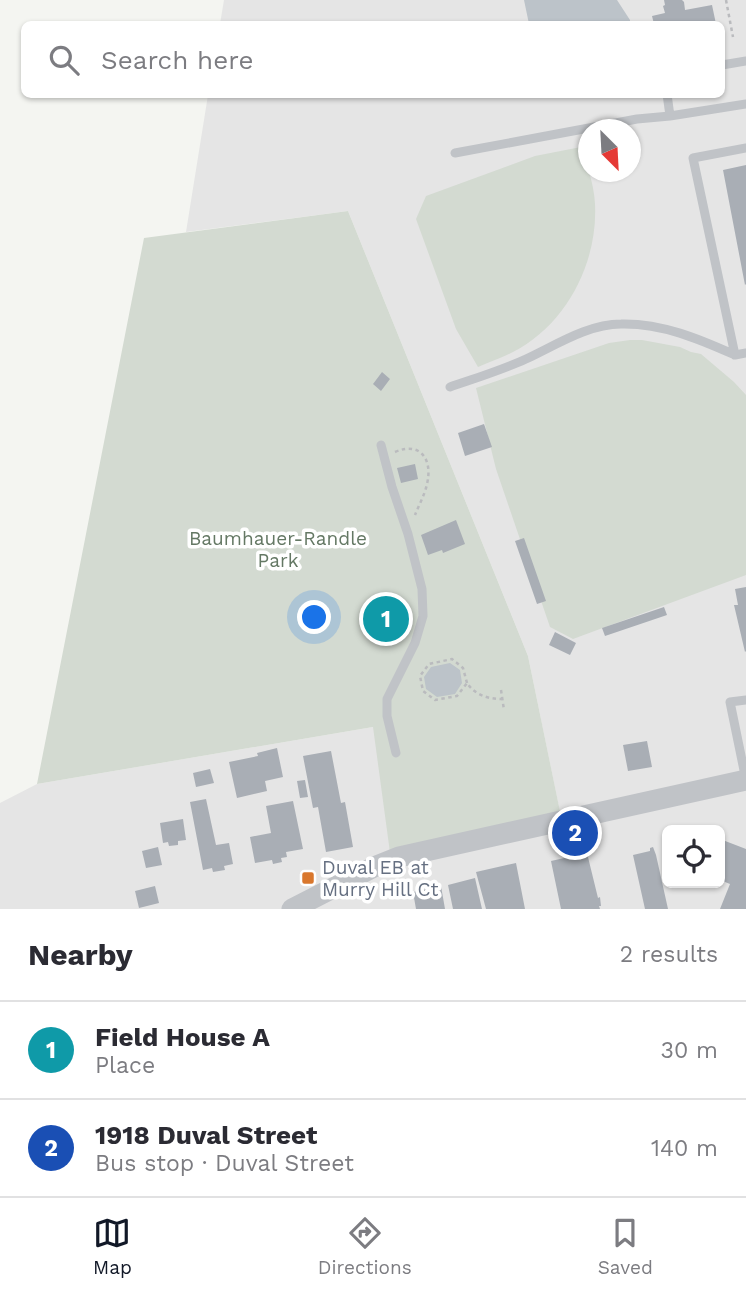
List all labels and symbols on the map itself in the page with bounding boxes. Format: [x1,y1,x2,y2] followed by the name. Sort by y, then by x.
[578,119,641,182] north arrow
[189,527,367,572] park label: Baumhauer-Randle Park
[363,593,409,645] pin: 1
[297,600,331,634] your location
[552,807,598,859] pin: 2
[322,856,439,901] place label: Duval EB at Murry Hill Ct
[300,870,316,886] marker: Duval EB at Murry Hill Ct

